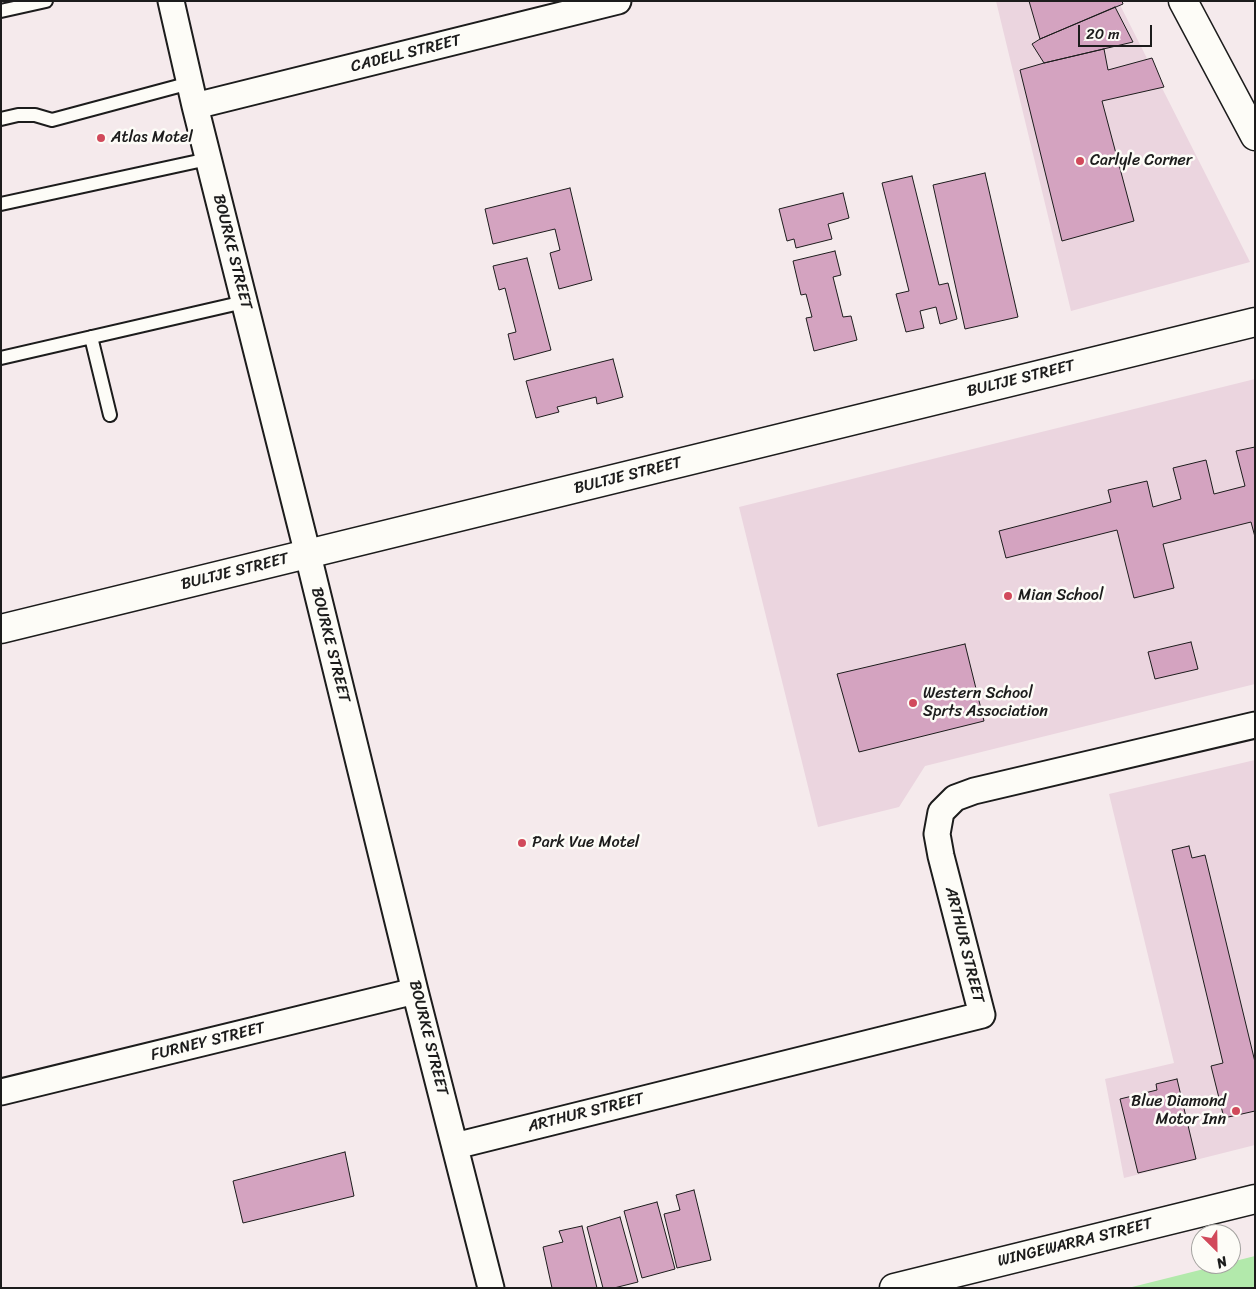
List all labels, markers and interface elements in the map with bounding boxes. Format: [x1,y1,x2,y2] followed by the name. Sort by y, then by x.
[1081,15,1155,47] scale bar
[1086,21,1120,47] text: 20 m
[349,31,463,77] street label: CADELL STREET
[111,128,193,148] place label: Atlas Motel
[95,132,107,144] marker: Atlas Motel
[1090,151,1192,171] place label: Carlyle Corner
[1074,155,1086,167] marker: Carlyle Corner
[208,192,256,312] street label: BOURKE STREET
[965,356,1077,402] street label: BULTJE STREET
[572,453,684,499] street label: BULTJE STREET
[179,549,291,595] street label: BULTJE STREET
[306,585,354,705] street label: BOURKE STREET
[1018,586,1104,606] place label: Mian School
[1002,590,1014,602] marker: Mian School
[923,684,1048,722] place label: Western School Sprts Association
[907,697,919,709] marker: Western School Sprts Association
[532,833,639,853] place label: Park Vue Motel
[516,837,528,849] marker: Park Vue Motel
[940,885,988,1005] street label: ARTHUR STREET
[404,978,452,1098] street label: BOURKE STREET
[149,1019,267,1065] street label: FURNEY STREET
[526,1089,646,1137] street label: ARTHUR STREET
[1131,1092,1226,1130] place label: Blue Diamond Motor Inn
[1230,1105,1242,1117] marker: Blue Diamond Motor Inn
[996,1214,1154,1272] street label: WINGEWARRA STREET
[1191,1224,1241,1274] north arrow
[1212,1249,1231,1276] text: N

